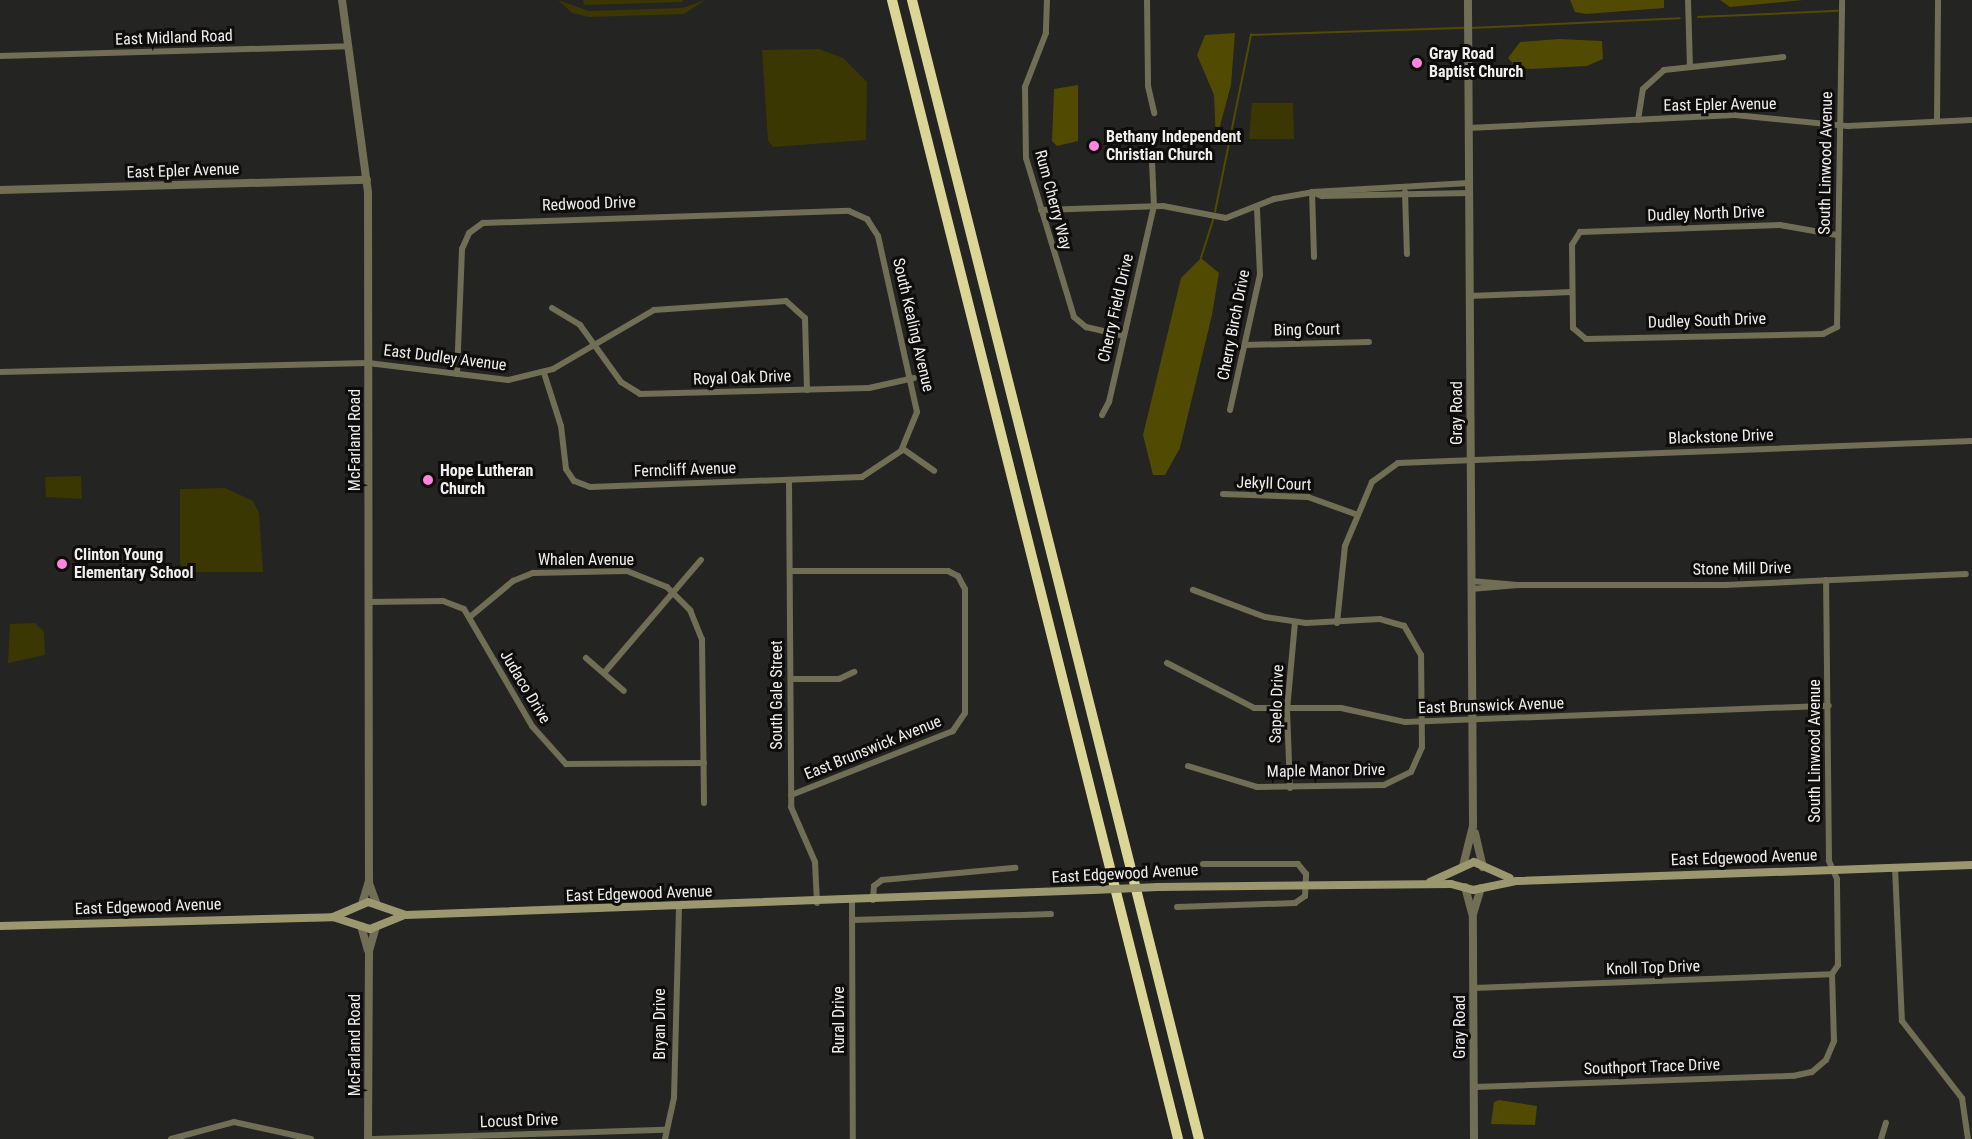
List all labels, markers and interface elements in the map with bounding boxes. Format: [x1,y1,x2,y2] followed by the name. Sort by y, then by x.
[115,26,233,50] street label: East Midland Road
[1429,44,1523,82] place label: Gray Road Baptist Church
[1410,56,1424,70] marker: Gray Road Baptist Church
[1815,91,1837,235] street label: South Linwood Avenue
[1663,94,1777,116] street label: East Epler Avenue
[1106,127,1241,165] place label: Bethany Independent Christian Church
[1087,139,1101,153] marker: Bethany Independent Christian Church
[1030,148,1076,252] street label: Rum Cherry Way
[126,159,240,183] street label: East Epler Avenue
[542,193,636,215] street label: Redwood Drive
[1647,202,1765,226] street label: Dudley North Drive
[1094,252,1138,364] street label: Cherry Field Drive
[888,256,938,394] street label: South Kealing Avenue
[1214,268,1254,382] street label: Cherry Birch Drive
[1648,309,1766,333] street label: Dudley South Drive
[1274,320,1340,340] street label: Bing Court
[382,341,508,375] street label: East Dudley Avenue
[693,367,791,389] street label: Royal Oak Drive
[1447,381,1467,445] street label: Gray Road
[345,389,365,491] street label: McFarland Road
[1668,426,1774,448] street label: Blackstone Drive
[634,459,736,481] street label: Ferncliff Avenue
[440,461,533,499] place label: Hope Lutheran Church
[421,473,435,487] marker: Hope Lutheran Church
[1236,473,1312,495] street label: Jekyll Court
[74,545,193,583] place label: Clinton Young Elementary School
[538,550,634,570] street label: Whalen Avenue
[55,557,69,571] marker: Clinton Young Elementary School
[1693,559,1791,579] street label: Stone Mill Drive
[767,640,787,750] street label: South Gale Street
[496,647,554,727] street label: Judaco Drive
[1266,664,1288,744] street label: Sapelo Drive
[1805,679,1825,823] street label: South Linwood Avenue
[1418,694,1564,718] street label: East Brunswick Avenue
[802,712,944,784] street label: East Brunswick Avenue
[1267,760,1385,782] street label: Maple Manor Drive
[1670,846,1818,870] street label: East Edgewood Avenue
[1051,861,1199,887] street label: East Edgewood Avenue
[565,882,713,906] street label: East Edgewood Avenue
[74,895,222,919] street label: East Edgewood Avenue
[1605,957,1701,979] street label: Knoll Top Drive
[829,986,849,1054] street label: Rural Drive
[650,988,670,1060] street label: Bryan Drive
[345,994,365,1096] street label: McFarland Road
[1450,995,1470,1059] street label: Gray Road
[1583,1055,1721,1079] street label: Southport Trace Drive
[479,1110,559,1132] street label: Locust Drive

